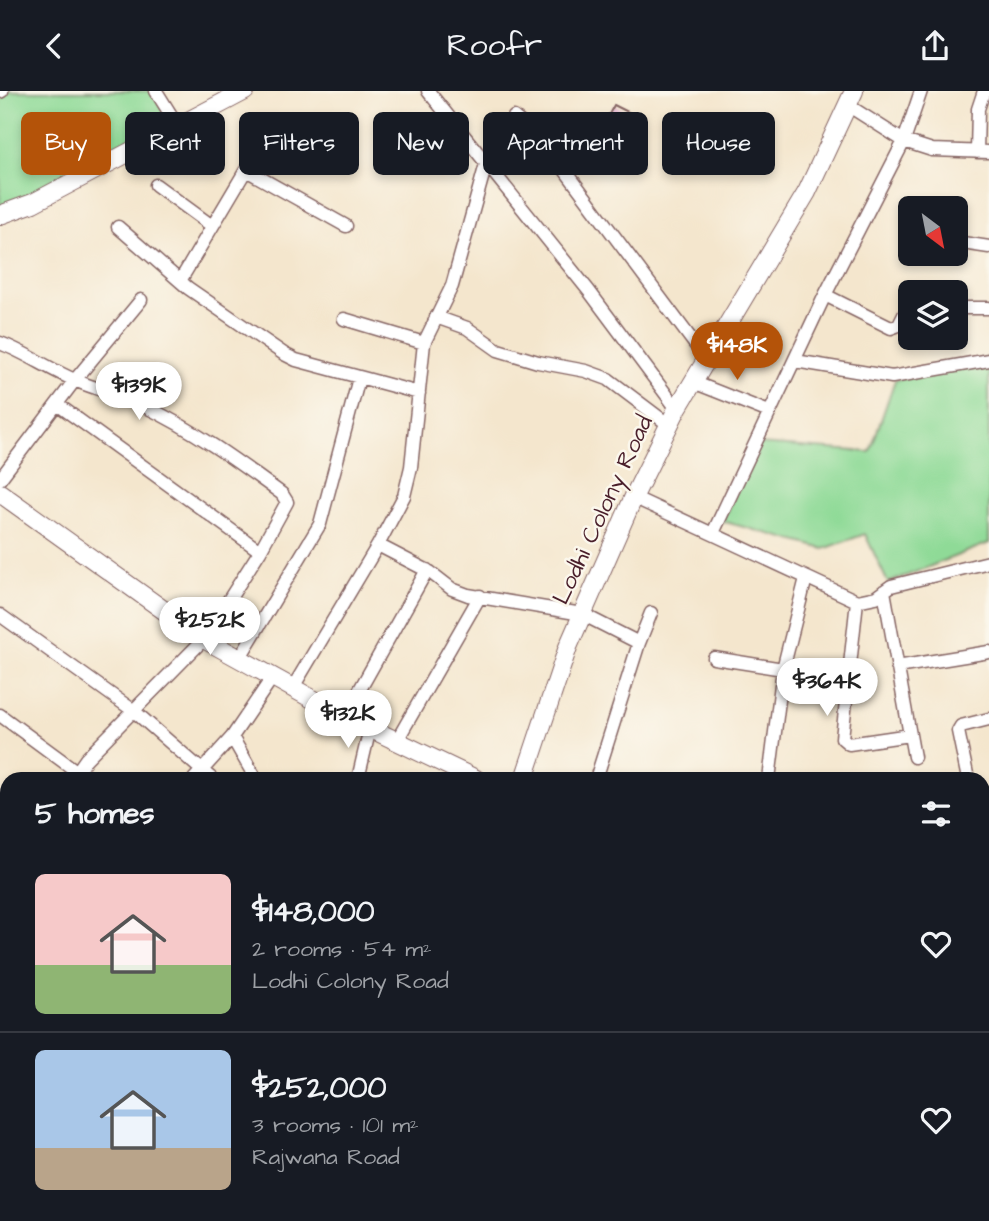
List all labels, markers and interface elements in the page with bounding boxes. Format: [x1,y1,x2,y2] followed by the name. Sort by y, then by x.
[447,23,542,68] text: Roofr
[35,27,73,65] icon: back
[916,27,954,65] icon: share
[21,112,111,175] chip: Buy
[125,112,225,175] chip: Rent
[239,112,359,175] chip: Filters
[373,112,469,175] chip: New
[483,112,648,175] chip: Apartment
[662,112,775,175] chip: House
[898,196,968,266] north arrow
[898,196,968,350] map controls
[898,280,968,350] button: layers
[688,323,786,382] pin: $148K
[707,329,767,361] text: $148K
[90,363,188,422] pin: $139K
[112,369,166,401] text: $139K
[544,410,663,611] street label: Lodhi Colony Road
[161,597,259,657] pin: $252K
[175,604,245,636] text: $252K
[778,659,876,718] pin: $364K
[793,665,861,697] text: $364K
[299,691,397,750] pin: $132K
[321,697,375,729] text: $132K
[35,793,155,835] text: 5 homes
[917,795,955,833] icon: filters
[252,891,375,933] text: $148,000
[91,902,175,986] icon: home
[917,925,955,963] icon: heart
[252,933,432,965] text: 2 rooms · 54 m²
[252,965,449,997] text: Lodhi Colony Road
[252,1067,386,1109] text: $252,000
[91,1078,175,1162] icon: home
[917,1101,955,1139] icon: heart
[252,1109,419,1141] text: 3 rooms · 101 m²
[252,1141,400,1173] text: Rajwana Road

